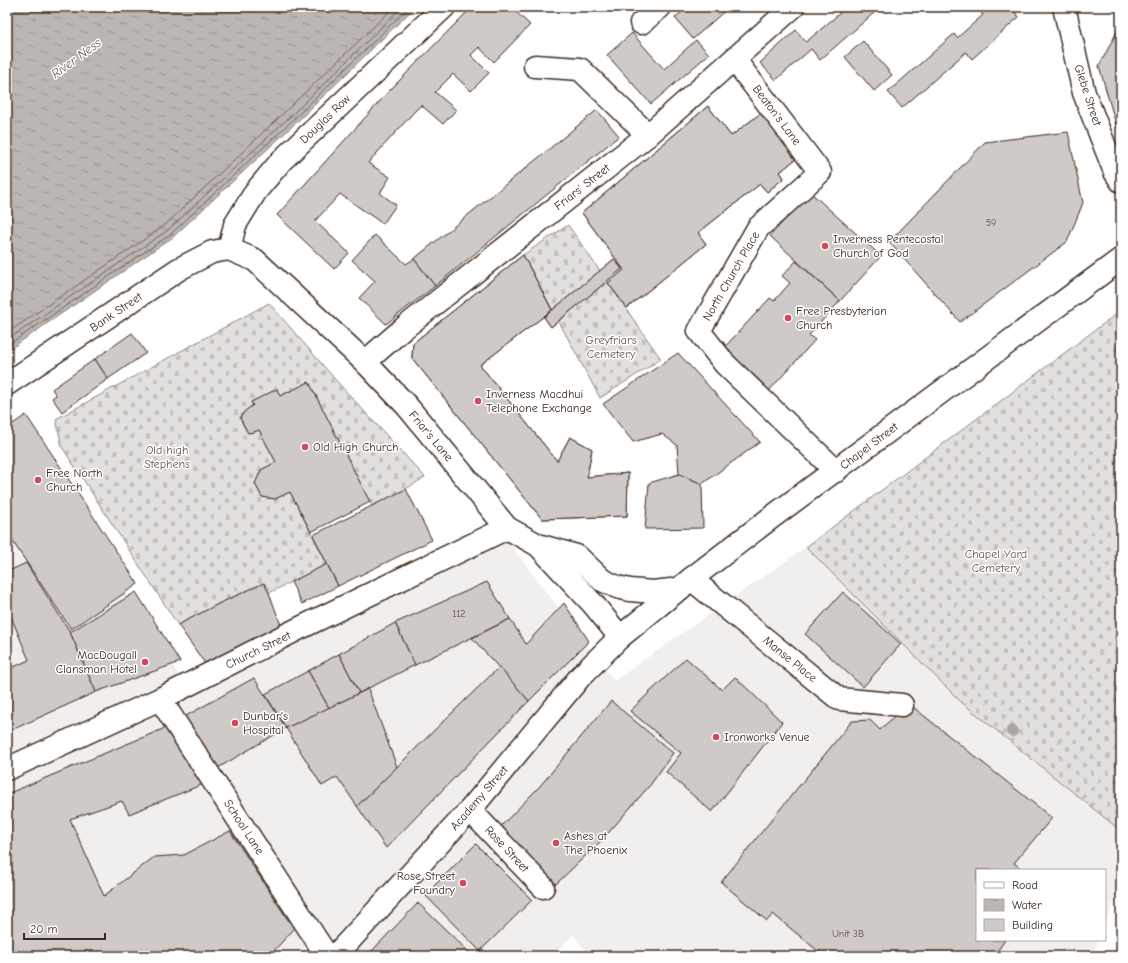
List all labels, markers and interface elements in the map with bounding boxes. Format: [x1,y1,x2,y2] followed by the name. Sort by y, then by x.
[48,35,104,81] water label: River Ness
[1071,63,1105,128] street label: Glebe Street
[750,82,804,148] street label: Beaton's Lane
[297,91,354,146] street label: Douglas Row
[551,161,613,213] street label: Friars' Street
[986,217,996,229] house number: 59
[700,229,762,323] street label: North Church Place
[833,232,943,260] place label: Inverness Pentecostal Church of God
[820,241,830,251] marker: Inverness Pentecostal Church of God
[87,289,145,335] street label: Bank Street
[796,304,887,332] place label: Free Presbyterian Church
[783,313,793,323] marker: Free Presbyterian Church
[585,333,637,361] park label: Greyfriars Cemetery
[486,387,592,415] place label: Inverness Macdhui Telephone Exchange
[473,396,483,406] marker: Inverness Macdhui Telephone Exchange
[406,408,456,464] street label: Friar's Lane
[837,419,901,472] street label: Chapel Street
[313,440,398,454] place label: Old High Church
[300,442,310,452] marker: Old High Church
[144,443,190,471] park label: Old high Stephens
[46,466,102,494] place label: Free North Church
[33,475,43,485] marker: Free North Church
[965,547,1027,575] park label: Chapel Yard Cemetery
[452,608,466,620] house number: 112
[223,628,293,672] street label: Church Street
[760,633,820,685] street label: Manse Place
[56,648,137,676] place label: MacDougall Clansman Hotel
[140,657,150,667] marker: MacDougall Clansman Hotel
[243,709,288,737] place label: Dunbar's Hospital
[230,718,240,728] marker: Dunbar's Hospital
[724,730,810,744] place label: Ironworks Venue
[711,732,721,742] marker: Ironworks Venue
[447,763,511,833] street label: Academy Street
[221,797,267,857] street label: School Lane
[482,823,532,876] street label: Rose Street
[564,829,628,857] place label: Ashes at The Phoenix
[551,838,561,848] marker: Ashes at The Phoenix
[397,869,456,897] place label: Rose Street Foundry
[976,869,1106,941] legend
[458,878,468,888] marker: Rose Street Foundry
[1012,878,1038,892] text: Road
[1012,898,1042,912] text: Water
[24,915,105,941] scale bar
[1012,918,1053,932] text: Building
[30,922,58,936] text: 20 m
[832,928,864,940] house number: Unit 3B

